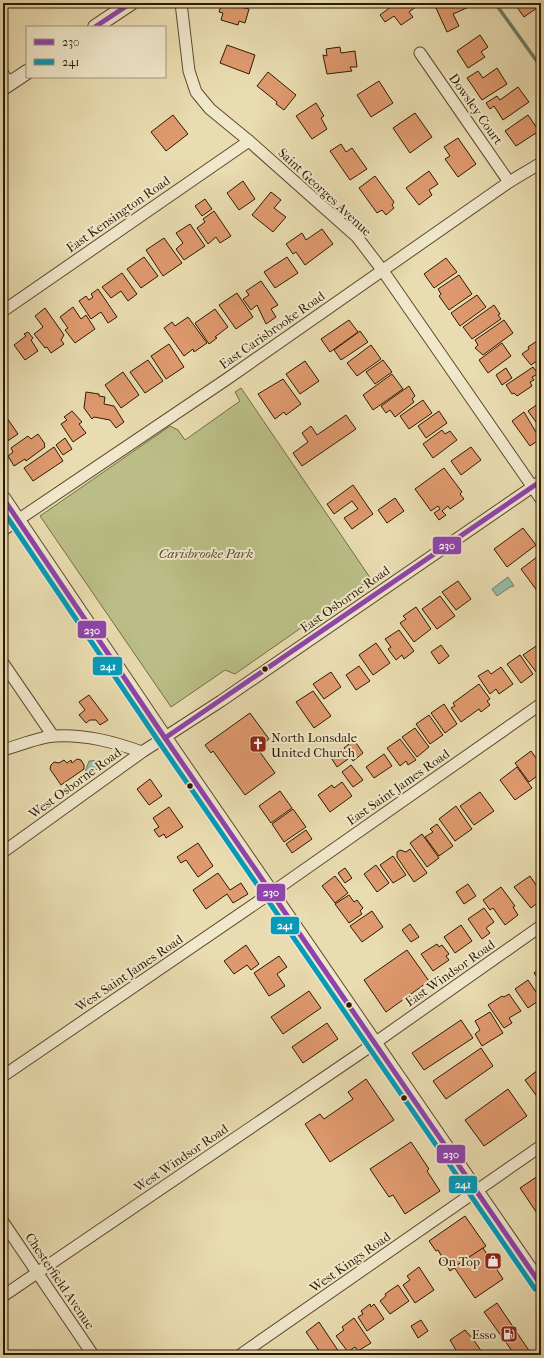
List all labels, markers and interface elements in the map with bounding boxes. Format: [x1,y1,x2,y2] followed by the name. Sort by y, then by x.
[26,26,166,78] legend
[62,35,80,49] text: 230
[62,55,80,69] text: 241
[446,71,506,148] street label: Dowsley Court
[275,145,375,239] street label: Saint Georges Avenue
[63,172,173,255] street label: East Kensington Road
[216,287,328,372] street label: East Carisbrooke Road
[432,536,462,555] line badge: 230
[439,539,455,552] text: 230
[159,546,253,561] park label: Carisbrooke Park
[297,562,393,635] street label: East Osborne Road
[77,620,107,639] line badge: 230
[84,624,100,637] text: 230
[92,656,123,676] line badge: 241
[100,660,116,673] text: 241
[260,664,270,674] unlabelled marker
[271,730,358,760] place label: North Lonsdale United Church
[248,734,268,754] church icon: North Lonsdale United Church
[25,744,125,822] street label: West Osborne Road
[344,745,453,828] street label: East Saint James Road
[185,781,195,791] unlabelled marker
[256,883,286,902] line badge: 230
[263,886,279,899] text: 230
[270,916,300,935] line badge: 241
[277,919,293,932] text: 241
[72,931,186,1015] street label: West Saint James Road
[402,936,498,1009] street label: East Windsor Road
[344,1000,354,1010] unlabelled marker
[399,1093,409,1103] unlabelled marker
[130,1120,232,1196] street label: West Windsor Road
[436,1144,466,1164] line badge: 230
[443,1148,459,1161] text: 230
[448,1175,478,1194] line badge: 241
[455,1178,471,1191] text: 241
[306,1228,394,1296] street label: West Kings Road
[22,1230,98,1332] street label: Chesterfield Avenue
[483,1251,503,1271] shop icon: On Top
[438,1254,480,1269] place label: On Top
[499,1324,519,1344] fuel station icon: Esso
[472,1327,496,1342] place label: Esso

